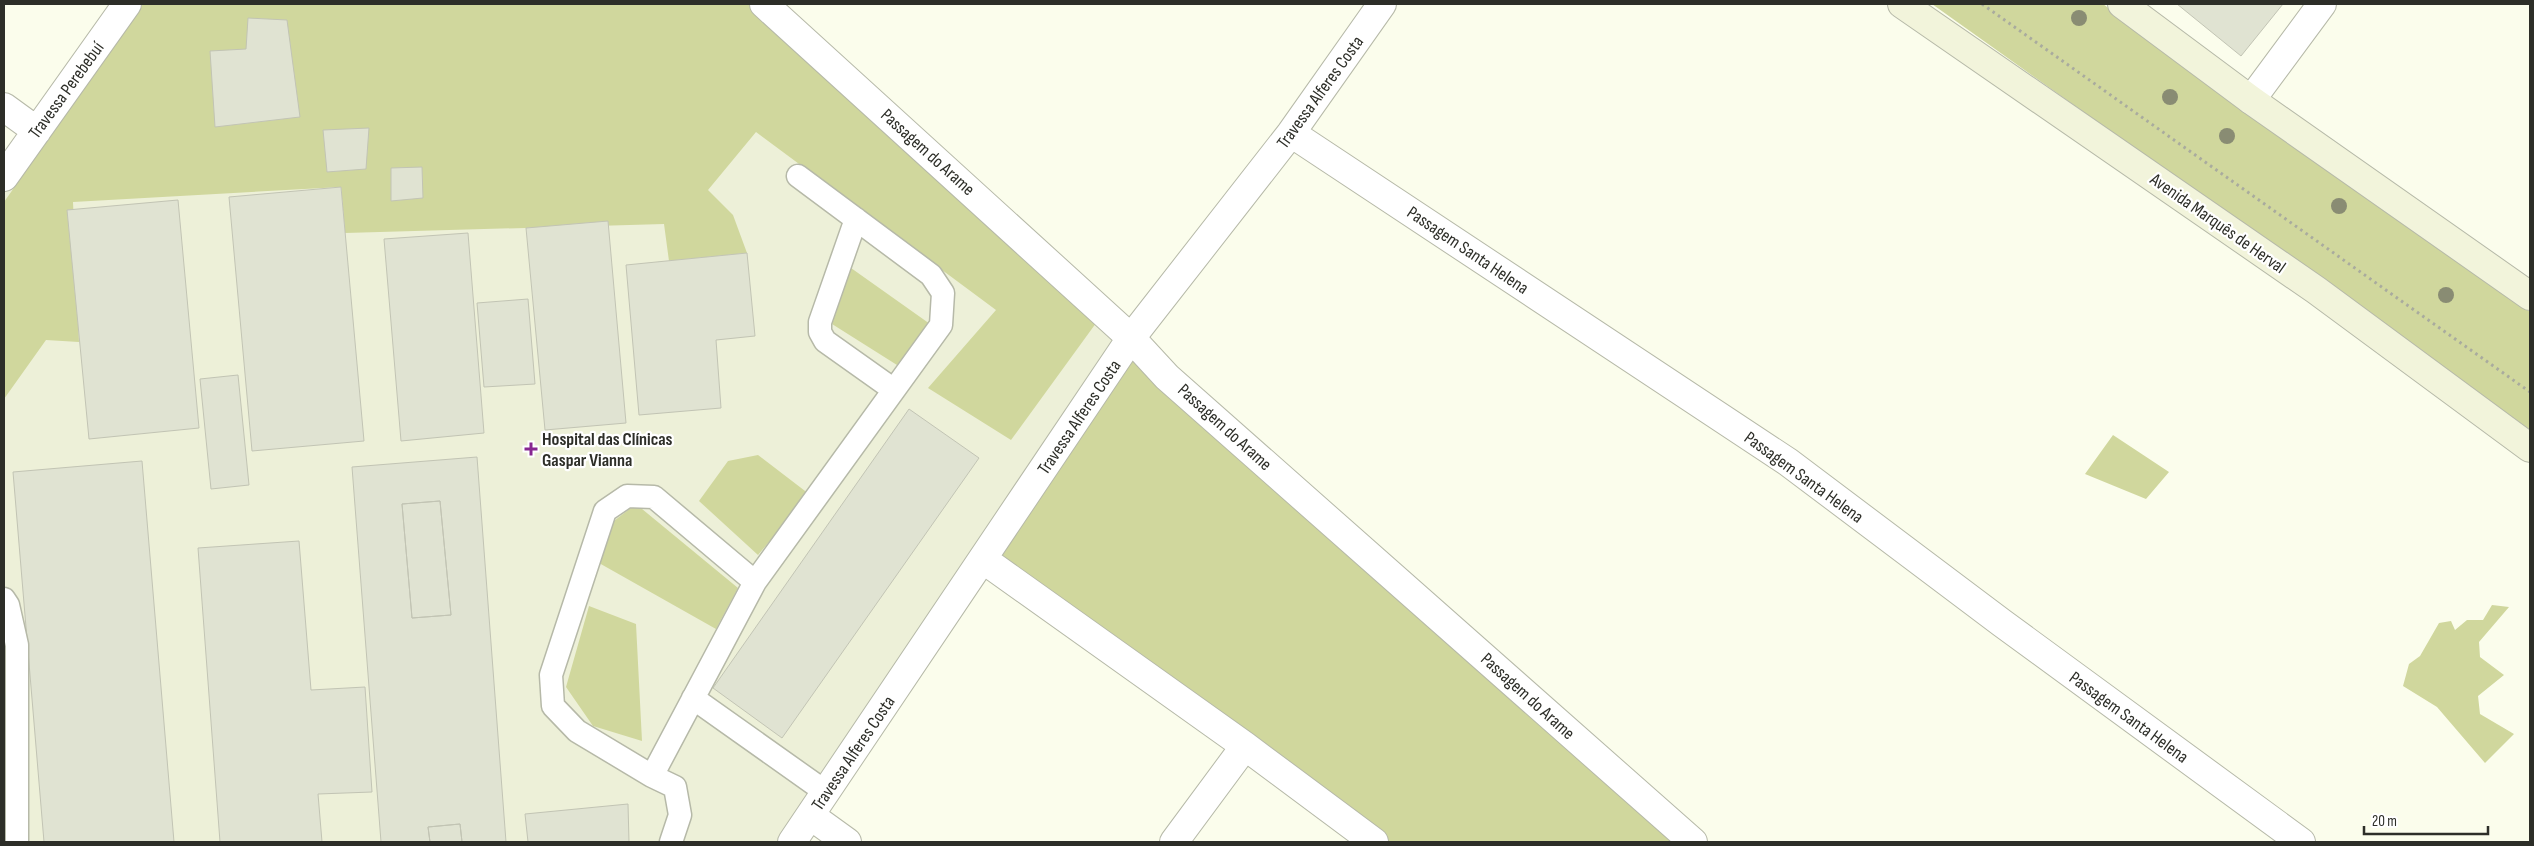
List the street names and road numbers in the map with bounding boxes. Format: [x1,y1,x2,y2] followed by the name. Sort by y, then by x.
[1273,32,1368,153] street label: Travessa Alferes Costa
[24,37,109,143] street label: Travessa Perebebuí
[876,105,979,200] street label: Passagem do Arame
[2145,168,2289,278] street label: Avenida Marquês de Herval
[1403,202,1532,299] street label: Passagem Santa Helena
[1033,356,1126,479] street label: Travessa Alferes Costa
[1173,380,1276,475] street label: Passagem do Arame
[1740,427,1867,528] street label: Passagem Santa Helena
[1476,649,1579,744] street label: Passagem do Arame
[2065,667,2192,768] street label: Passagem Santa Helena
[807,692,900,815] street label: Travessa Alferes Costa

